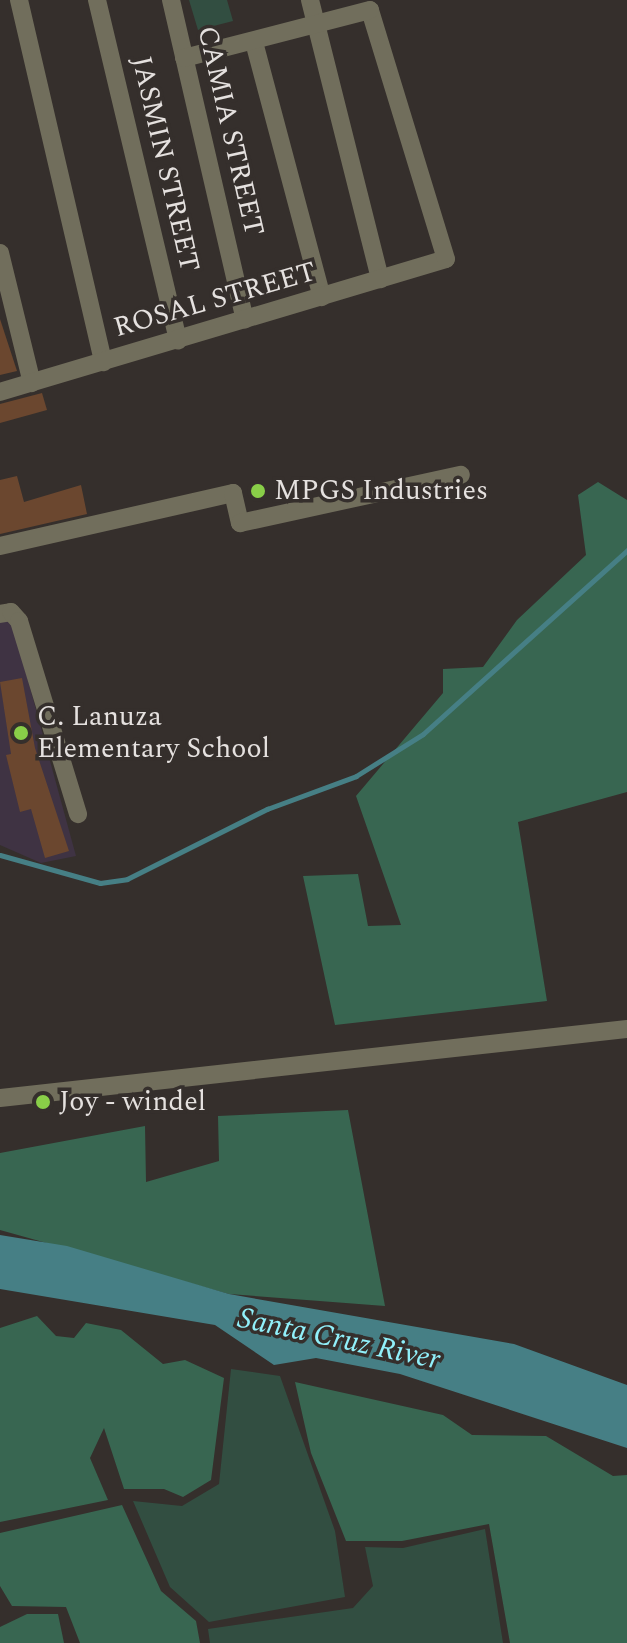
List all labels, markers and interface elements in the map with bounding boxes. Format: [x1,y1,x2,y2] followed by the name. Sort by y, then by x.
[190,23,270,239] street label: CAMIA STREET
[124,53,206,275] street label: JASMIN STREET
[110,255,320,345] street label: ROSAL STREET
[274,474,488,508] place label: MPGS Industries
[249,482,267,500] marker: MPGS Industries
[37,700,270,766] place label: C. Lanuza Elementary School
[12,724,30,742] marker: C. Lanuza Elementary School
[59,1085,206,1119] place label: Joy - windel
[34,1093,52,1111] marker: Joy - windel
[234,1300,444,1378] water label: Santa Cruz River

